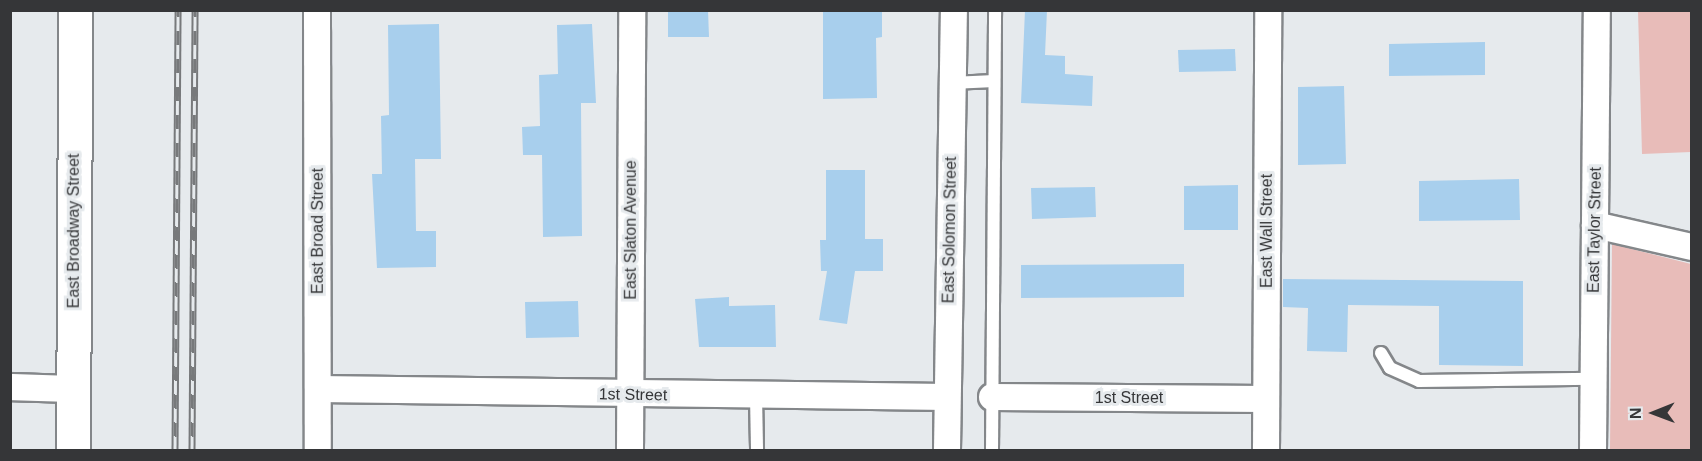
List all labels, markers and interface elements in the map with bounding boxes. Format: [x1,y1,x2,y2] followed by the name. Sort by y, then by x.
[64,154,84,308] street label: East Broadway Street
[939,156,961,304] street label: East Solomon Street
[621,160,641,300] street label: East Slaton Avenue
[1584,167,1606,293] street label: East Taylor Street
[308,168,328,294] street label: East Broad Street
[1257,174,1277,288] street label: East Wall Street
[1624,383,1684,443] north arrow
[599,385,667,405] street label: 1st Street
[1095,388,1163,408] street label: 1st Street
[1627,407,1644,419] text: N

